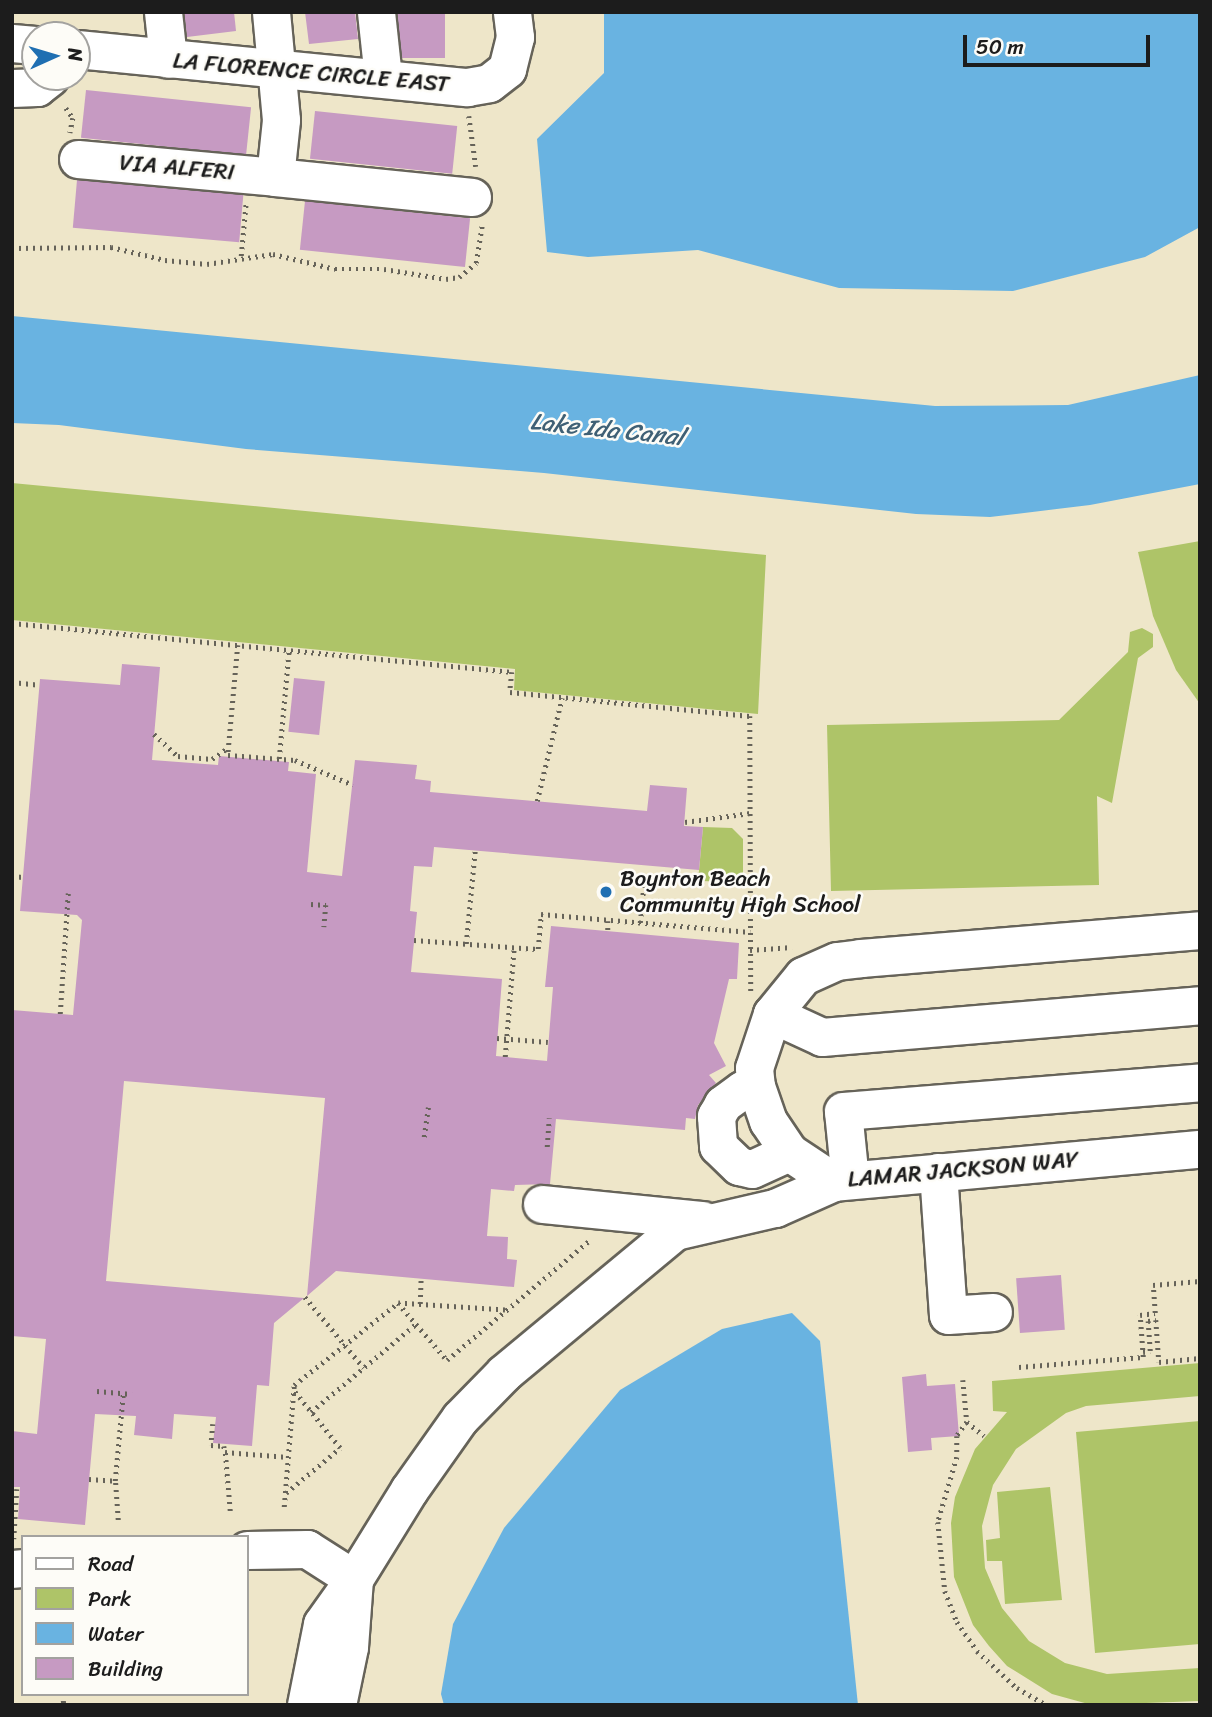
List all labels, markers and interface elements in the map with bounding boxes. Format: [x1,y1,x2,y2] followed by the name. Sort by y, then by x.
[21,21,91,91] north arrow
[967,21,1154,65] scale bar
[976,28,1024,66] text: 50 m
[59,47,92,62] text: N
[170,47,452,99] street label: LA FLORENCE CIRCLE EAST
[118,149,236,187] street label: VIA ALFERI
[529,408,685,452] water label: Lake Ida Canal
[620,865,861,919] place label: Boynton Beach Community High School
[598,884,614,900] marker: Boynton Beach Community High School
[848,1146,1078,1194] street label: LAMAR JACKSON WAY
[21,1535,248,1696] legend
[88,1545,133,1583] text: Road
[88,1580,131,1618] text: Park
[88,1615,143,1653] text: Water
[88,1650,163,1688] text: Building

